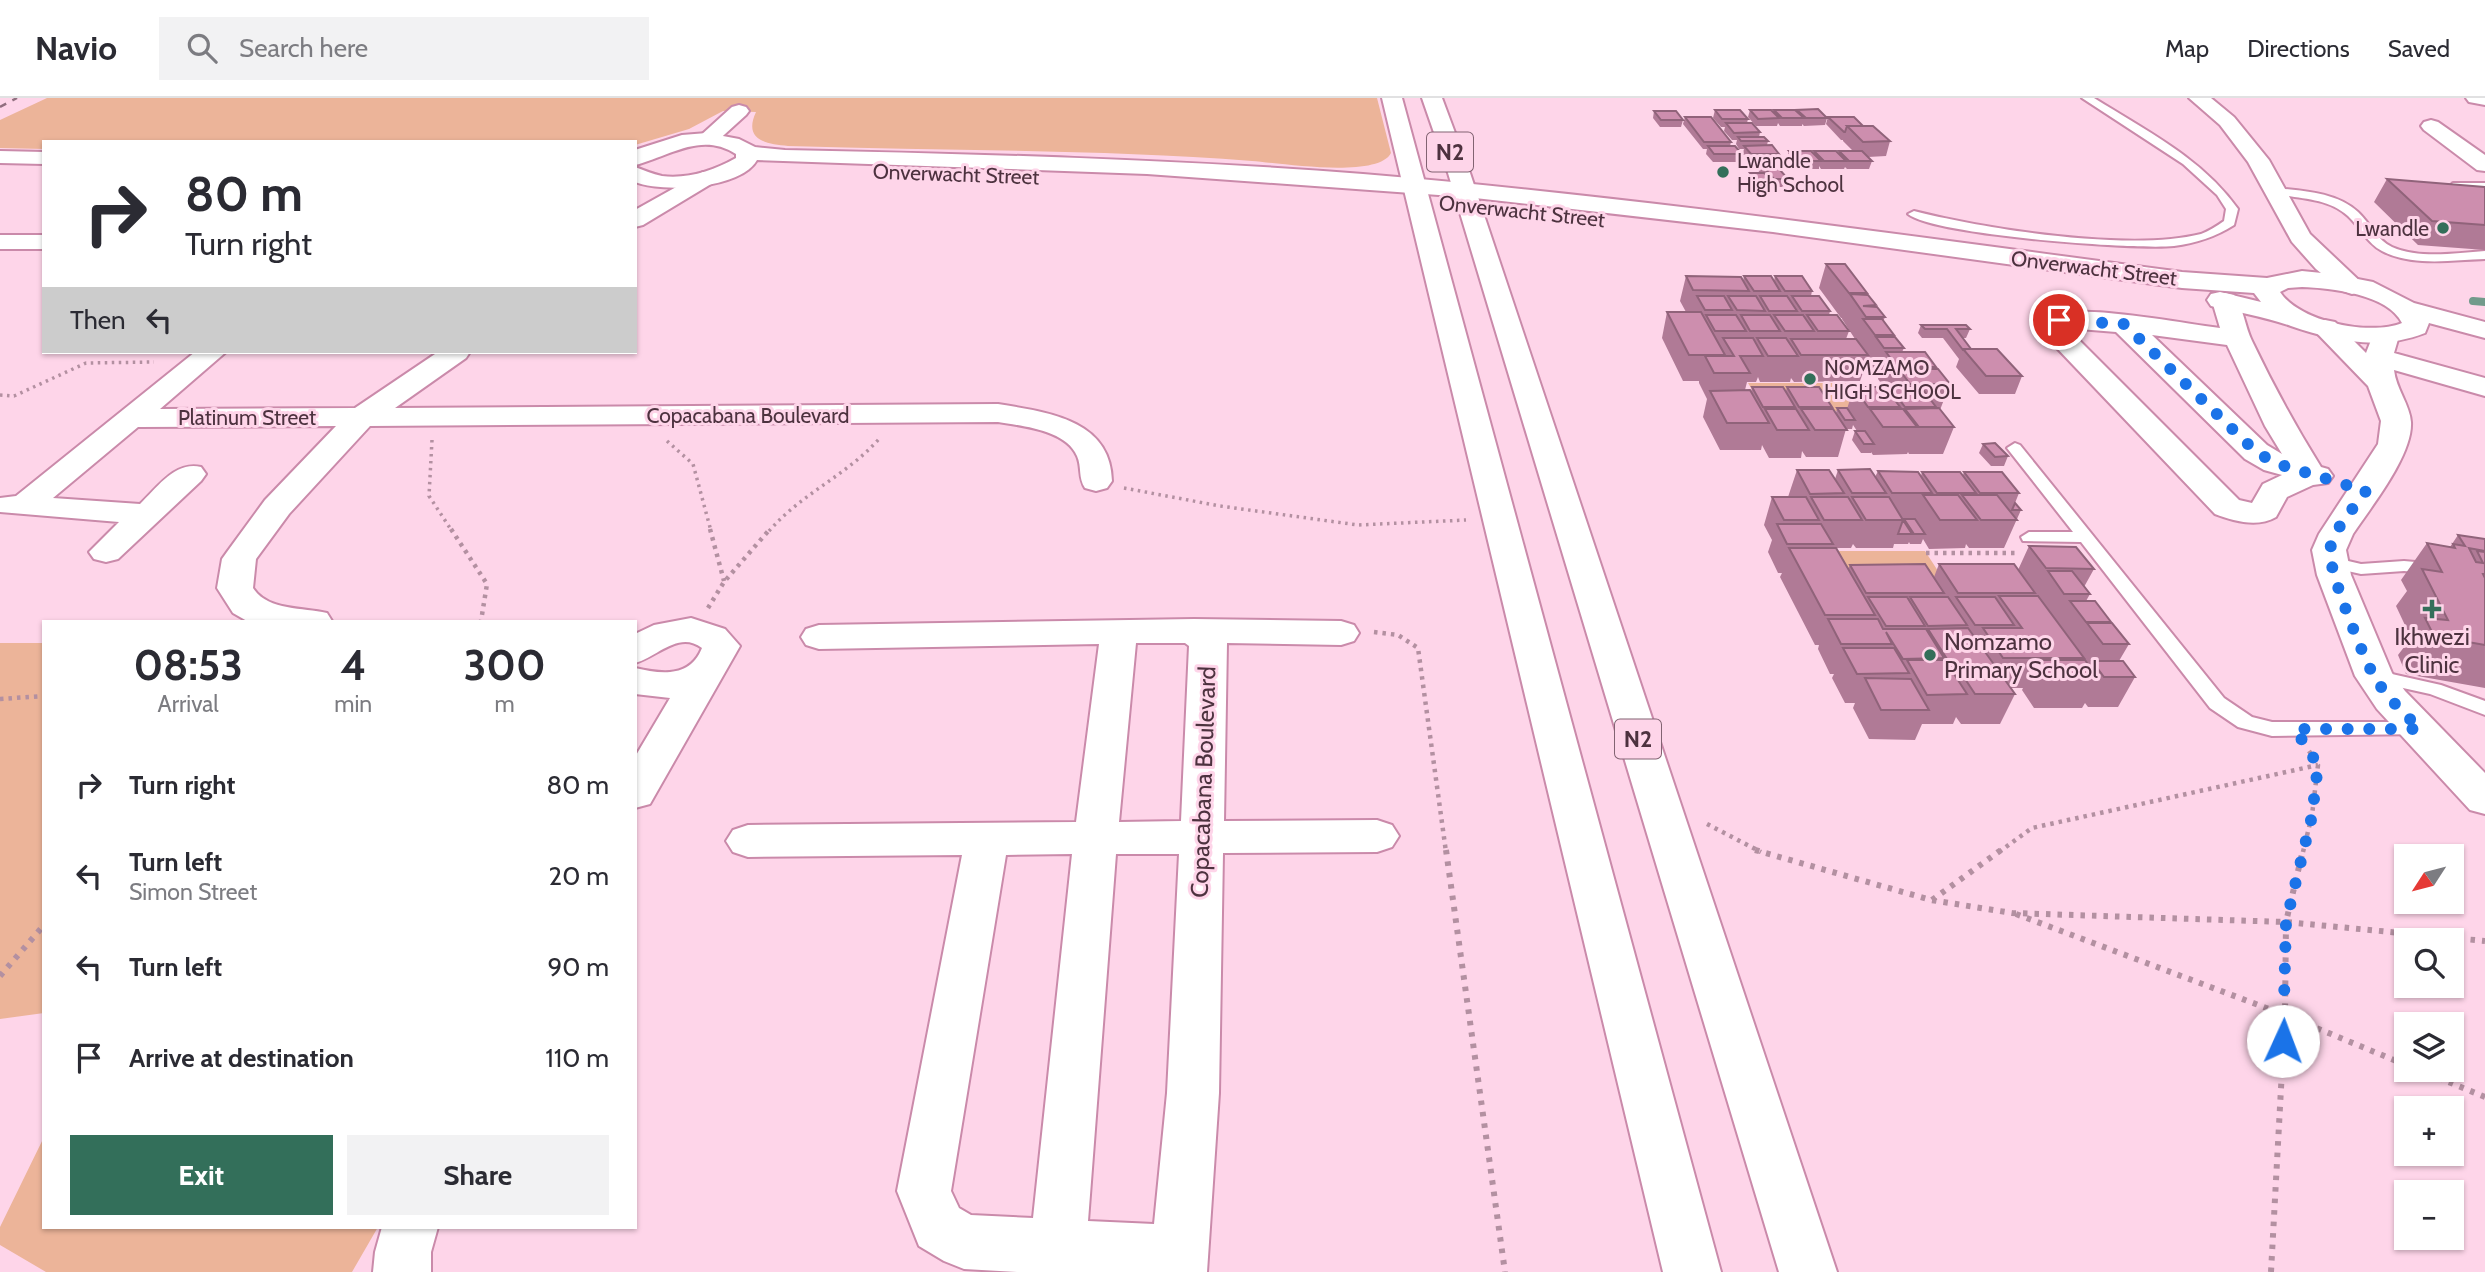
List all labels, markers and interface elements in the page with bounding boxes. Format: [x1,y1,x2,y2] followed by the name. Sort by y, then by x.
[159,17,649,80] search box
[35,28,117,68] text: Navio
[183,29,221,67] icon: search
[239,32,368,64] text: Search here
[2165,34,2209,63] text: Map
[2247,34,2350,63] text: Directions
[2388,34,2450,63] text: Saved
[1427,132,1473,172] road number: N2
[1737,148,1844,197] place label: Lwandle High School
[872,159,1040,189] street label: Onverwacht Street
[185,164,303,223] text: 80 m
[1715,164,1731,180] marker: Lwandle High School
[70,168,161,259] icon: right
[1438,190,1606,232] street label: Onverwacht Street
[2355,216,2429,241] place label: Lwandle
[2435,220,2451,236] marker: Lwandle
[185,224,312,263] text: Turn right
[2010,245,2178,291] street label: Onverwacht Street
[2029,290,2089,350] pin
[140,301,178,339] icon: left
[2040,301,2078,339] icon: arrive
[70,304,126,336] text: Then
[1824,355,1961,404] place label: NOMZAMO HIGH SCHOOL
[1802,371,1818,387] marker: NOMZAMO HIGH SCHOOL
[647,403,849,428] street label: Copacabana Boulevard
[178,405,316,430] street label: Platinum Street
[2422,599,2442,619] marker: Ikhwezi Clinic
[2394,622,2470,679] place label: Ikhwezi Clinic
[1944,627,2098,684] place label: Nomzamo Primary School
[133,639,243,691] text: 08:53
[340,639,366,691] text: 4
[464,639,546,691] text: 300
[1922,647,1938,663] marker: Nomzamo Primary School
[1184,666,1222,898] street label: Copacabana Boulevard
[158,690,219,718] text: Arrival
[334,690,372,718] text: min
[495,690,515,718] text: m
[1615,720,1661,758] road number: N2
[70,766,108,804] icon: right
[129,769,235,801] text: Turn right
[546,769,609,801] text: 80 m
[2394,844,2464,914] north arrow
[2394,844,2464,1250] map controls
[129,846,222,878] text: Turn left
[70,857,108,895] icon: left
[549,860,609,892] text: 20 m
[129,878,257,906] text: Simon Street
[2394,928,2464,998] button: search
[70,948,108,986] icon: left
[129,951,222,983] text: Turn left
[547,951,609,983] text: 90 m
[2246,1004,2320,1078] position arrow
[2394,1012,2464,1082] button: layers
[70,1039,108,1077] icon: arrive
[129,1042,354,1074] text: Arrive at destination
[545,1042,609,1074] text: 110 m
[2394,1096,2464,1166] button: +
[70,1135,333,1215] button: Exit
[347,1135,609,1215] button: Share
[2394,1180,2464,1250] button: −

